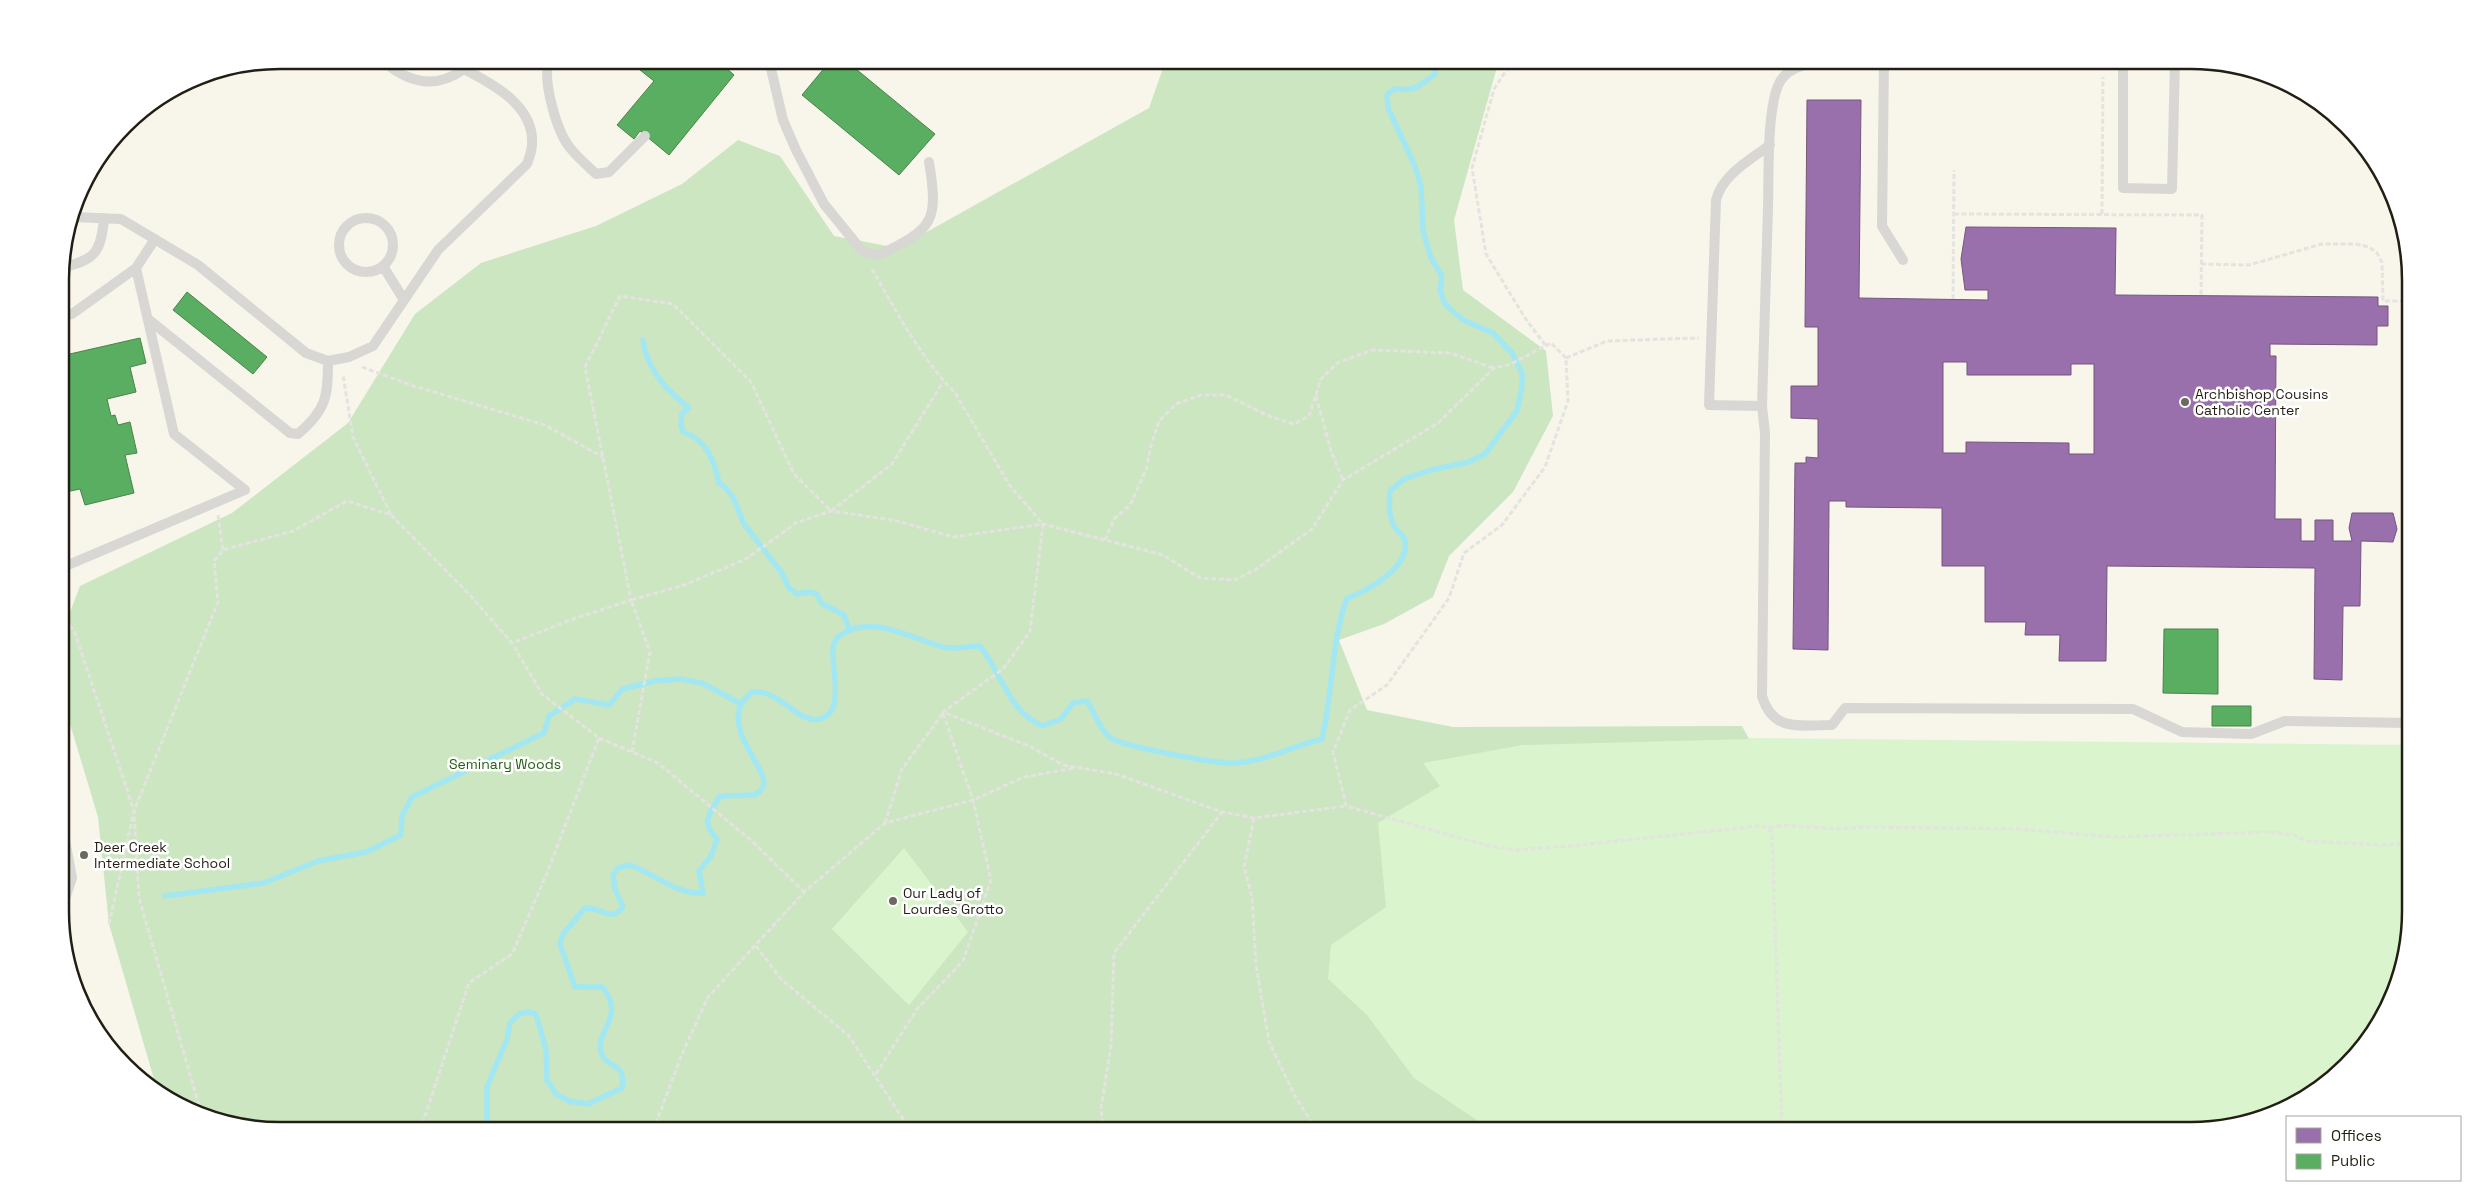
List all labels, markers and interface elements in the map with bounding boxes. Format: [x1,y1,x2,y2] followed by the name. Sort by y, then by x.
[2195,385,2328,419] place label: Archbishop Cousins Catholic Center
[2179,396,2191,408] marker: Archbishop Cousins Catholic Center
[449,755,561,773] park label: Seminary Woods
[94,838,230,872] place label: Deer Creek Intermediate School
[78,849,90,861] marker: Deer Creek Intermediate School
[903,884,1004,918] place label: Our Lady of Lourdes Grotto
[887,895,899,907] marker: Our Lady of Lourdes Grotto
[2286,1116,2461,1181] legend
[2331,1126,2382,1145] text: Offices
[2331,1151,2375,1170] text: Public

